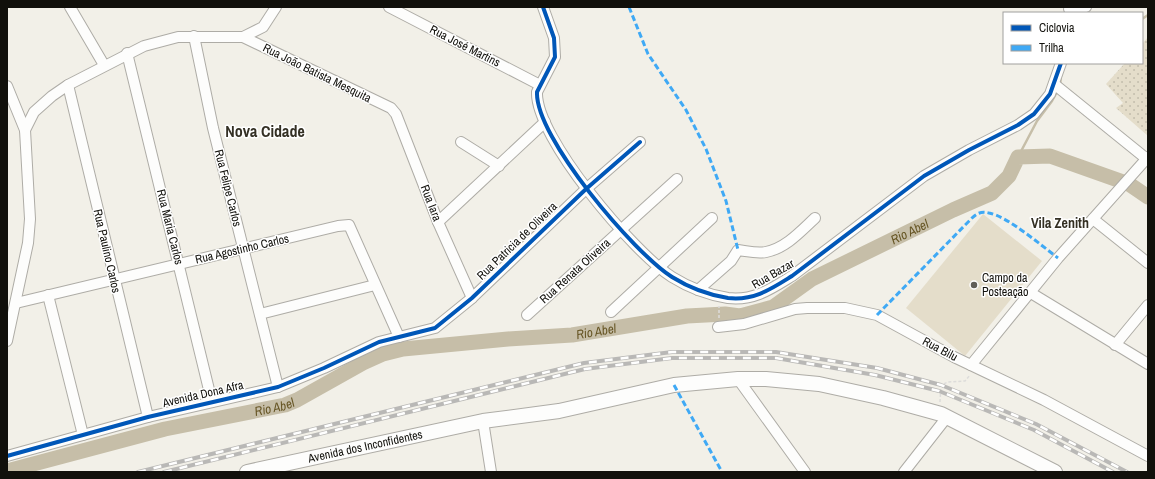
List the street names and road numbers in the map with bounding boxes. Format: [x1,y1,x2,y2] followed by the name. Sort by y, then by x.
[427,21,503,71] street label: Rua José Martins
[260,40,374,106] street label: Rua João Batista Mesquita
[211,148,245,228] street label: Rua Felipe Carlos
[417,183,445,224] street label: Rua Iara
[153,188,187,266] street label: Rua Maria Carlos
[473,198,561,283] street label: Rua Patricia de Oliveira
[90,208,124,294] street label: Rua Paulino Carlos
[194,230,291,268] street label: Rua Agostinho Carlos
[536,235,614,307] street label: Rua Renata Oliveira
[749,255,798,293] street label: Rua Bazar
[920,333,960,365] street label: Rua Bilu
[160,377,245,411] street label: Avenida Dona Afra
[306,426,424,467] street label: Avenida dos Inconfidentes

